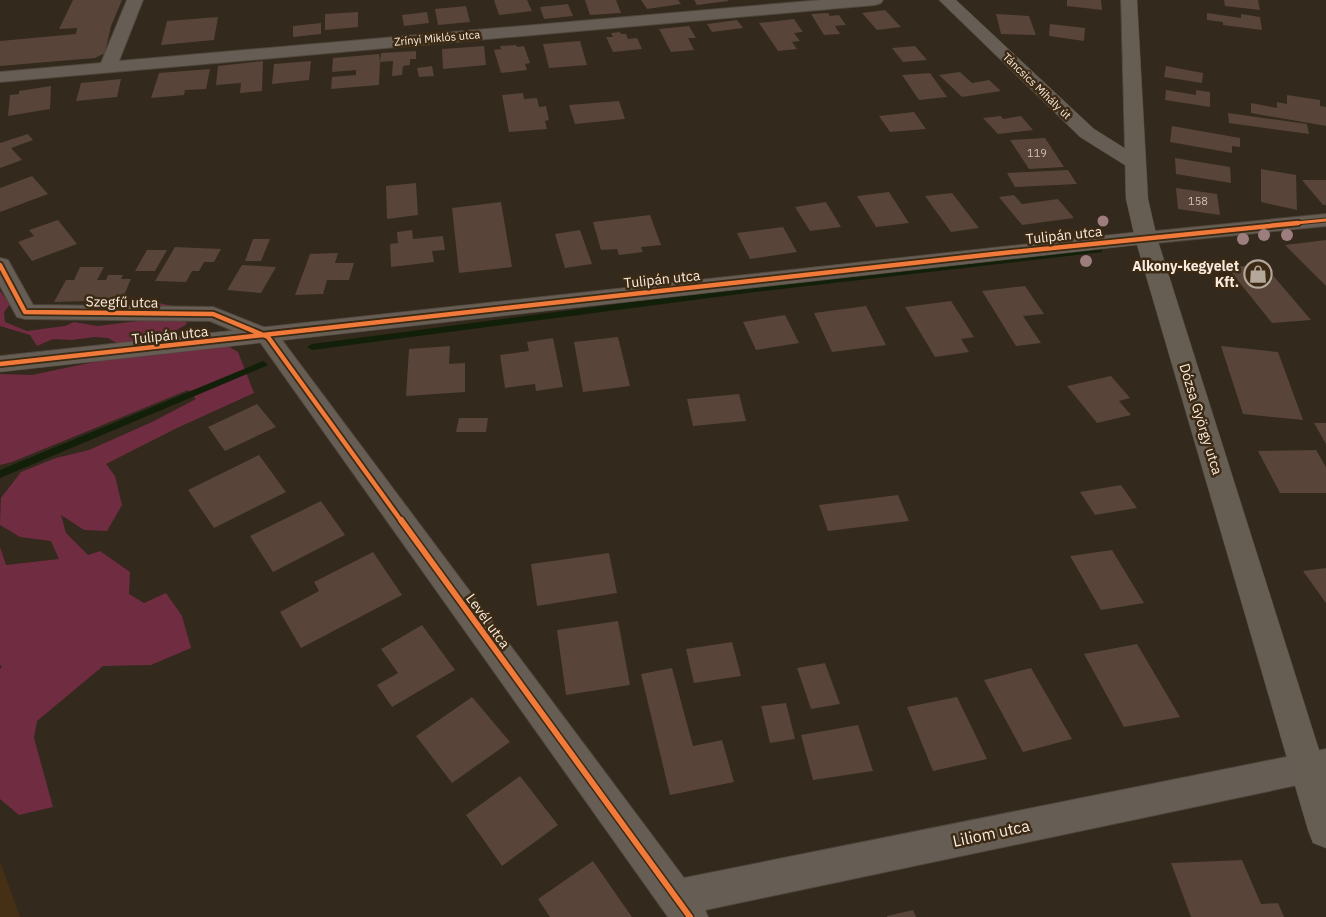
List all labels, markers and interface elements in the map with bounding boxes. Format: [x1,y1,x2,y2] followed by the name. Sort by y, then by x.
[393,27,481,49] street label: Zrínyi Miklós utca
[1000,50,1074,122] street label: Táncsics Mihály út
[1027,146,1047,160] house number: 119
[1188,194,1208,208] house number: 158
[1025,222,1104,248] street label: Tulipán utca
[1132,257,1239,291] place label: Alkony-kegyelet Kft.
[1243,259,1273,289] shop icon: Alkony-kegyelet Kft.
[623,266,702,292] street label: Tulipán utca
[85,292,159,312] street label: Szegfű utca
[131,322,210,348] street label: Tulipán utca
[1175,361,1227,477] street label: Dózsa György utca
[462,590,514,652] street label: Levél utca
[951,815,1032,851] street label: Liliom utca

